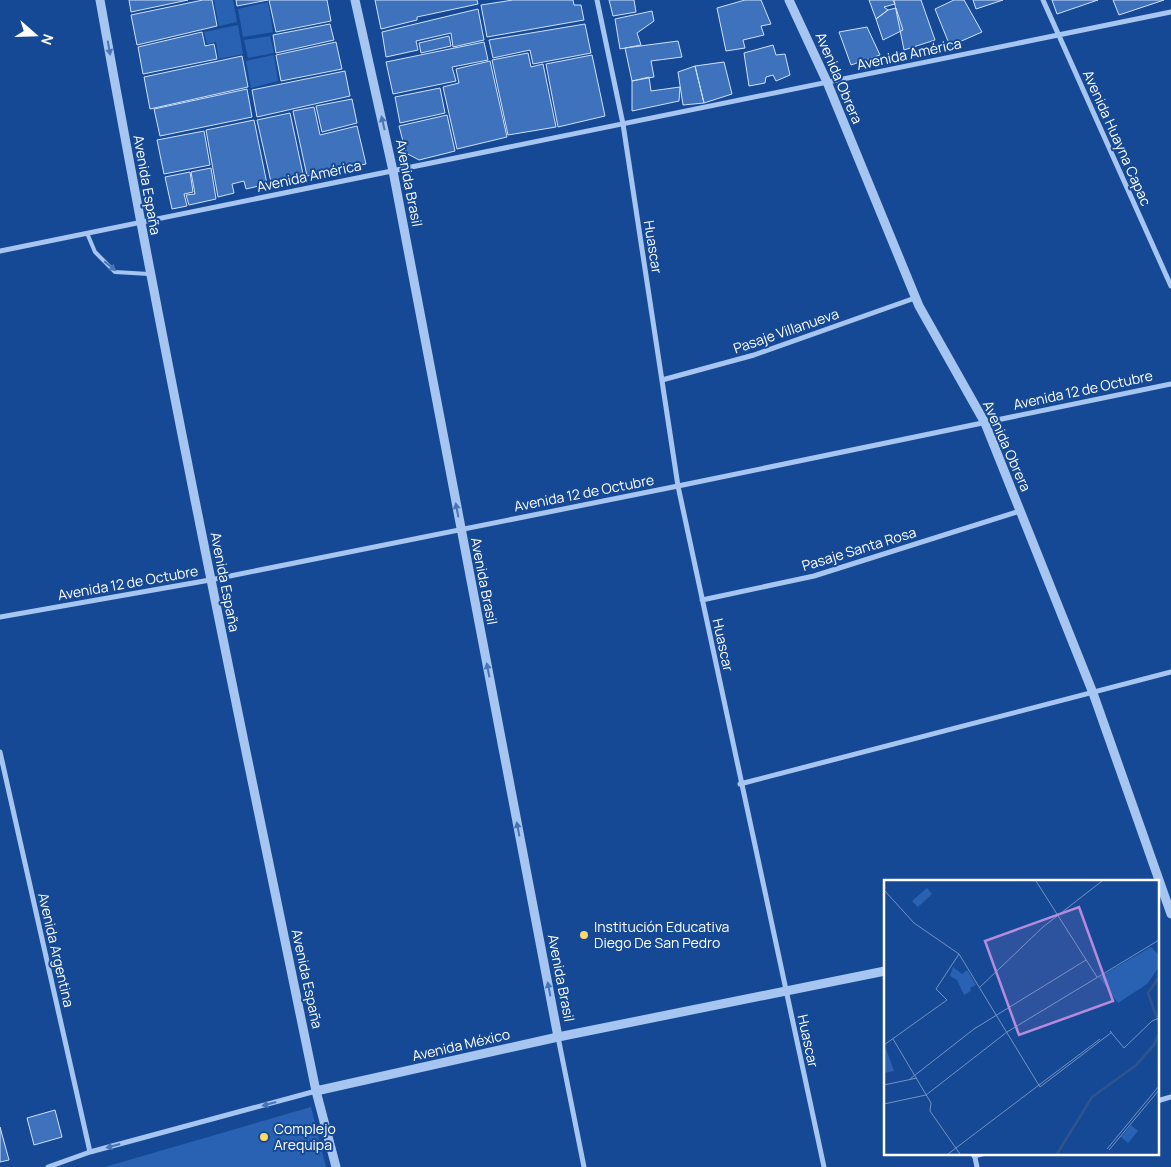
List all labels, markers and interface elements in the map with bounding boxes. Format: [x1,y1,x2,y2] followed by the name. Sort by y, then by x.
[10,10,60,60] north arrow
[812,29,867,126] street label: Avenida Obrera
[37,32,58,48] text: N
[855,33,963,74] street label: Avenida América
[105,40,113,56] one-way arrow
[1079,67,1156,209] street label: Avenida Huayna Capac
[378,115,386,131] one-way arrow
[129,133,166,236] street label: Avenida España
[392,138,427,228] street label: Avenida Brasil
[255,155,363,196] street label: Avenida América
[640,219,667,275] street label: Huascar
[104,261,117,272] one-way arrow
[731,304,841,357] street label: Pasaje Villanueva
[1011,365,1154,414] street label: Avenida 12 de Octubre
[979,397,1036,494] street label: Avenida Obrera
[512,470,656,515] street label: Avenida 12 de Octubre
[453,503,461,518] one-way arrow
[799,522,918,575] street label: Pasaje Santa Rosa
[207,530,244,633] street label: Avenida España
[467,536,502,626] street label: Avenida Brasil
[56,561,200,604] street label: Avenida 12 de Octubre
[709,617,738,673] street label: Huascar
[483,661,491,677] one-way arrow
[514,822,522,837] one-way arrow
[884,880,1158,1154] inset map
[34,891,79,1009] street label: Avenida Argentina
[594,917,729,952] place label: Institución Educativa Diego De San Pedro
[288,927,327,1030] street label: Avenida España
[578,929,590,941] marker: Institución Educativa Diego De San Pedro
[544,933,579,1023] street label: Avenida Brasil
[544,981,552,997] one-way arrow
[794,1013,823,1069] street label: Huascar
[410,1024,512,1065] street label: Avenida México
[262,1100,277,1108] one-way arrow
[274,1119,336,1154] place label: Complejo Arequipa
[258,1131,270,1143] marker: Complejo Arequipa
[105,1143,120,1151] one-way arrow

